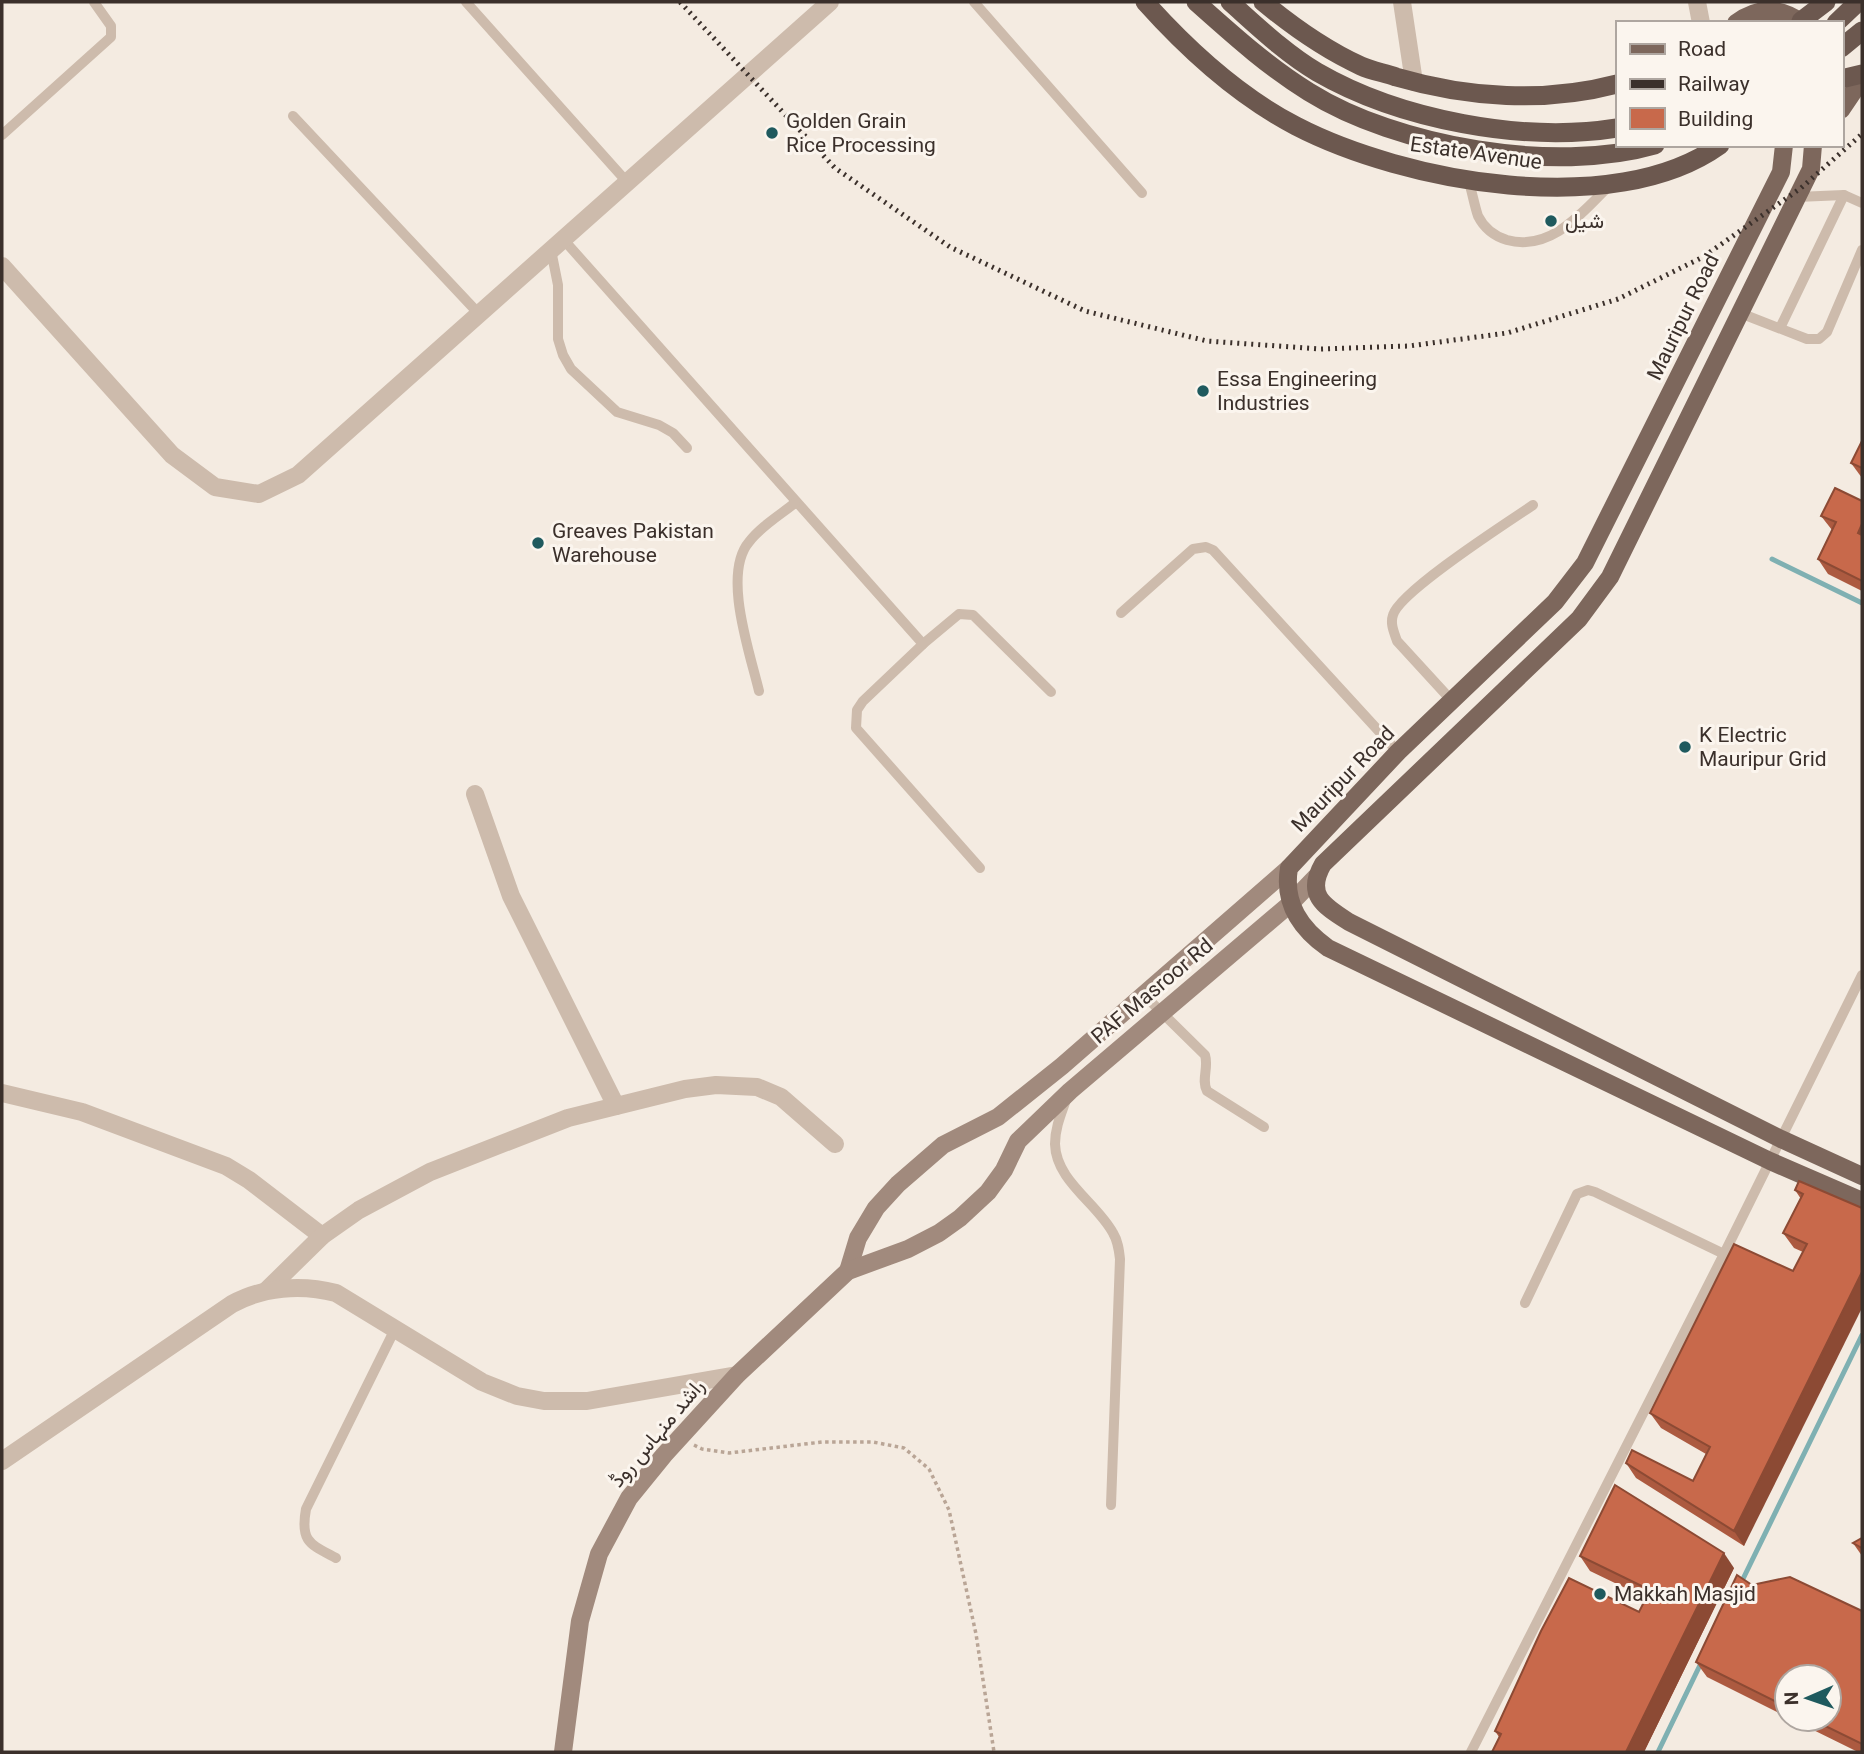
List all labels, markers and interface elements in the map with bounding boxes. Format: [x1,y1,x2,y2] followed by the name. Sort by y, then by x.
[1616,21,1843,147] legend
[1678,37,1726,61] text: Road
[1678,72,1750,96] text: Railway
[1678,107,1753,131] text: Building
[786,109,936,157] place label: Golden Grain Rice Processing
[764,125,780,141] marker: Golden Grain Rice Processing
[1409,132,1543,174] street label: Estate Avenue
[1565,209,1604,233] place label: شیل
[1543,213,1559,229] marker: شیل
[1642,250,1724,384] street label: Mauripur Road
[1217,367,1377,415] place label: Essa Engineering Industries
[1195,383,1211,399] marker: Essa Engineering Industries
[552,519,714,567] place label: Greaves Pakistan Warehouse
[530,535,546,551] marker: Greaves Pakistan Warehouse
[1287,721,1399,837] street label: Mauripur Road
[1699,723,1827,771] place label: K Electric Mauripur Grid
[1677,739,1693,755] marker: K Electric Mauripur Grid
[1086,933,1218,1049] street label: PAF Masroor Rd
[605,1374,710,1493] street label: راشد منہاس روڈ
[1614,1582,1756,1606] place label: Makkah Masjid
[1592,1586,1608,1602] marker: Makkah Masjid
[1773,1663,1843,1733] north arrow
[1780,1691,1803,1706] text: N

